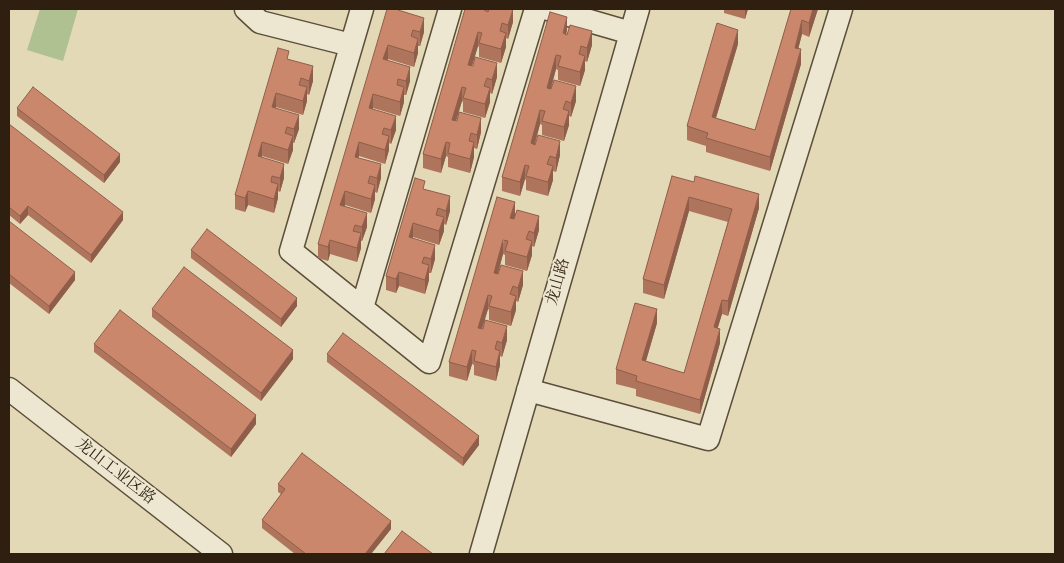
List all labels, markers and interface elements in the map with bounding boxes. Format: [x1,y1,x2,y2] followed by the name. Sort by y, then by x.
[543,256,575,308] street label: 龙山路
[71,435,159,509] street label: 龙山工业区路

